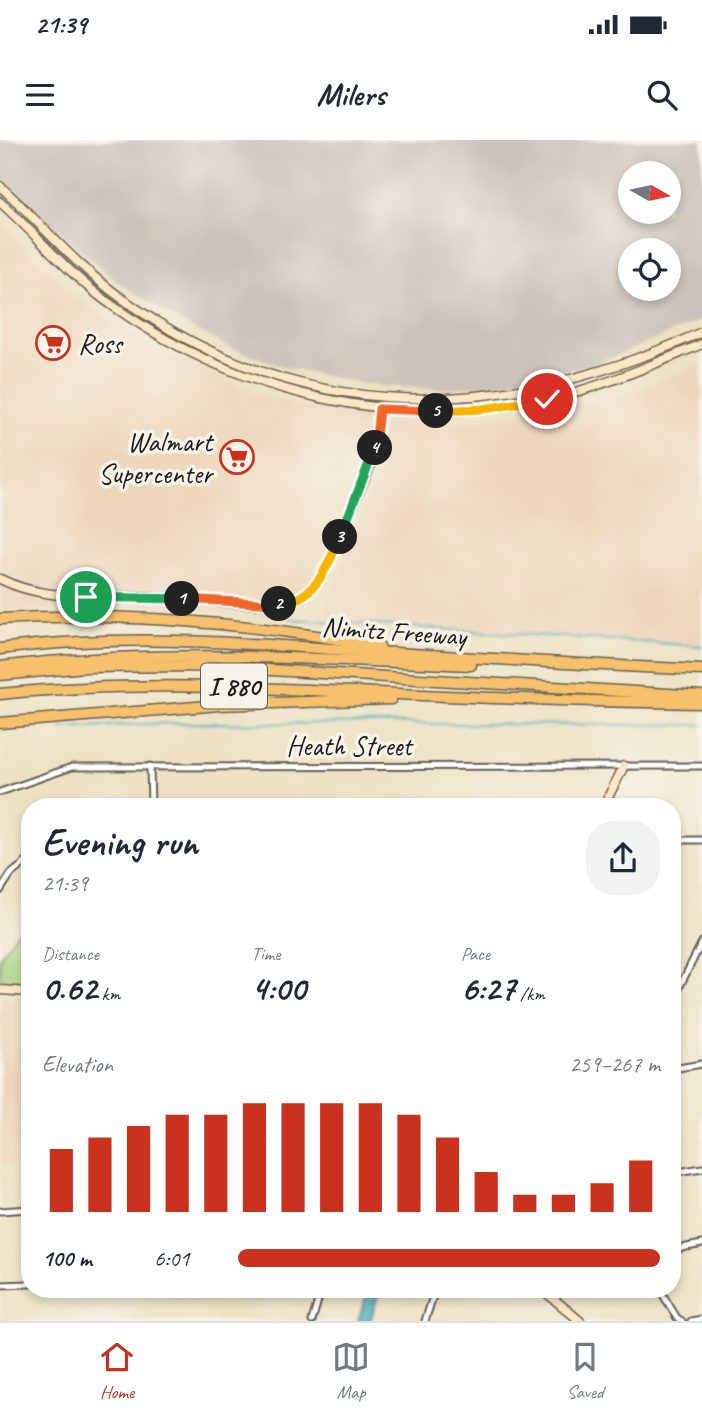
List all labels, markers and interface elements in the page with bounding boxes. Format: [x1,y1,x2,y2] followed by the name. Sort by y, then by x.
[35,8,87,41] text: 21:39
[316,74,386,115] text: Milers
[21,76,59,114] icon: menu
[643,76,681,114] icon: search
[618,161,681,224] north arrow
[618,161,681,301] map controls
[618,238,681,301] button: locate
[34,324,72,362] supermarket icon: Ross
[78,326,124,361] place label: Ross
[517,369,577,429] pin
[528,380,566,418] icon: check
[418,394,453,428] pin: 5
[431,398,440,422] text: 5
[98,424,215,491] place label: Walmart Supercenter
[358,430,392,466] pin: 4
[370,435,379,459] text: 4
[218,438,256,476] supermarket icon: Walmart Supercenter
[322,520,358,554] pin: 3
[335,524,344,548] text: 3
[56,567,116,627] pin
[67,578,105,616] icon: arrive
[164,582,200,616] pin: 1
[177,586,186,610] text: 1
[262,587,296,622] pin: 2
[274,591,283,615] text: 2
[321,609,470,654] street label: Nimitz Freeway
[201,664,267,708] road number: I 880
[286,728,414,763] street label: Heath Street
[42,819,198,866] text: Evening run
[586,821,660,895] button: share
[42,869,88,898] text: 21:39
[42,942,99,966] text: Distance
[251,942,280,966] text: Time
[461,942,490,966] text: Pace
[42,966,97,1011] text: 0.62
[251,966,306,1011] text: 4:00
[461,966,515,1011] text: 6:27
[97,982,120,1006] text: km
[515,982,545,1006] text: /km
[42,1050,113,1079] text: Elevation
[569,1050,660,1079] text: 259–267 m
[42,1244,92,1273] text: 100 m
[154,1244,190,1273] text: 6:01
[98,1338,136,1404] tab: Home
[332,1338,370,1404] tab: Map
[566,1338,604,1404] tab: Saved

